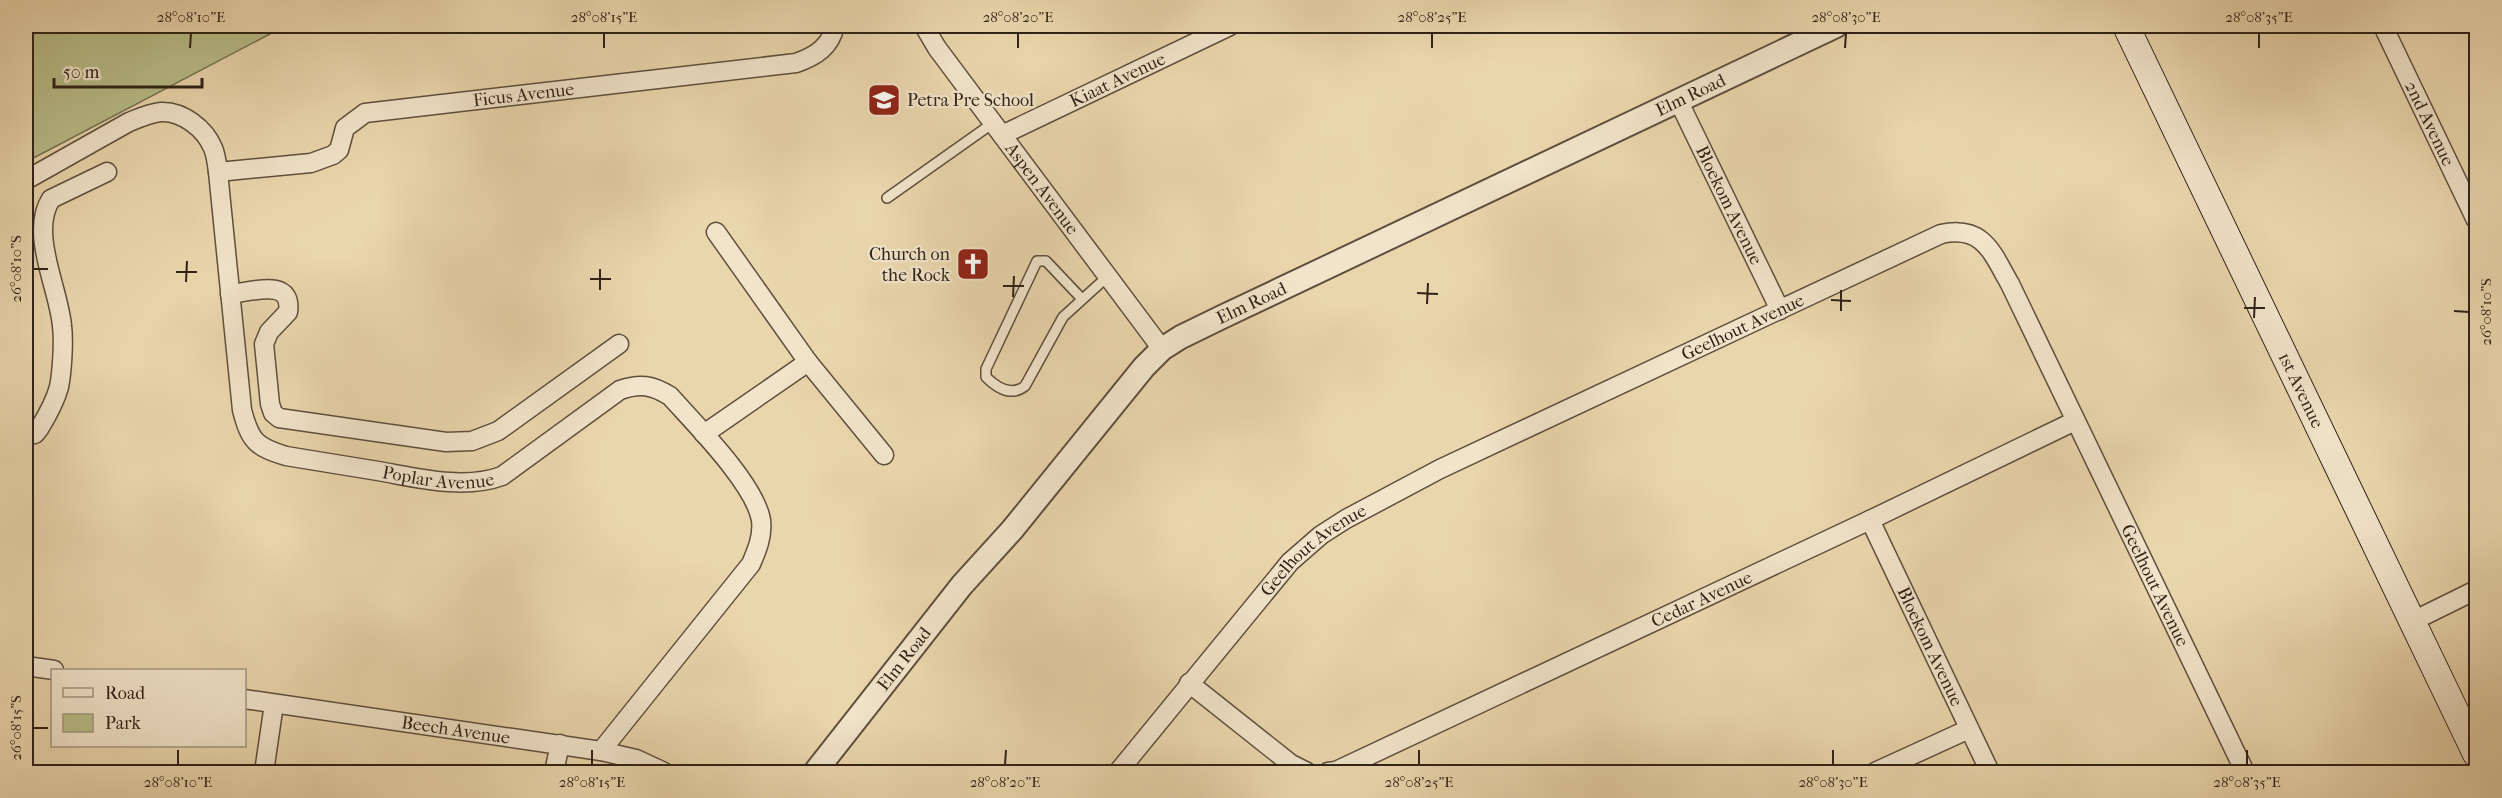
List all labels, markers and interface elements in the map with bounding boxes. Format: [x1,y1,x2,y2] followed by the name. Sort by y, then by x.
[157,8,225,26] text: 28°08'10"E
[571,8,637,26] text: 28°08'15"E
[983,8,1053,26] text: 28°08'20"E
[1398,8,1466,26] text: 28°08'25"E
[1811,8,1881,26] text: 28°08'30"E
[2225,8,2293,26] text: 28°08'35"E
[1066,48,1169,112] street label: Kiaat Avenue
[54,51,202,89] scale bar
[63,62,100,83] text: 50 m
[1652,70,1729,121] street label: Elm Road
[2400,78,2459,169] street label: 2nd Avenue
[472,79,575,111] street label: Ficus Avenue
[866,82,902,118] school or university icon: Petra Pre School
[907,90,1034,111] place label: Petra Pre School
[1000,138,1083,239] street label: Aspen Avenue
[1691,143,1766,268] street label: Bloekom Avenue
[7,235,25,303] text: 26°08'10"S
[869,244,951,286] place label: Church on the Rock
[955,246,991,282] church icon: Church on the Rock
[1213,278,1290,329] street label: Elm Road
[2477,278,2495,346] text: 26°08'10"S
[1678,290,1808,365] street label: Geelhout Avenue
[2273,349,2328,432] street label: 1st Avenue
[381,462,496,494] street label: Poplar Avenue
[1256,500,1370,601] street label: Geelhout Avenue
[2116,521,2193,650] street label: Geelhout Avenue
[1648,567,1756,632] street label: Cedar Avenue
[1892,584,1967,710] street label: Bloekom Avenue
[873,623,936,695] street label: Elm Road
[51,669,246,747] legend
[105,683,145,704] text: Road
[7,695,25,761] text: 26°08'15"S
[400,712,511,749] street label: Beech Avenue
[105,713,142,734] text: Park
[144,773,212,791] text: 28°08'10"E
[559,773,625,791] text: 28°08'15"E
[970,773,1040,791] text: 28°08'20"E
[1385,773,1453,791] text: 28°08'25"E
[1798,773,1868,791] text: 28°08'30"E
[2213,773,2281,791] text: 28°08'35"E

